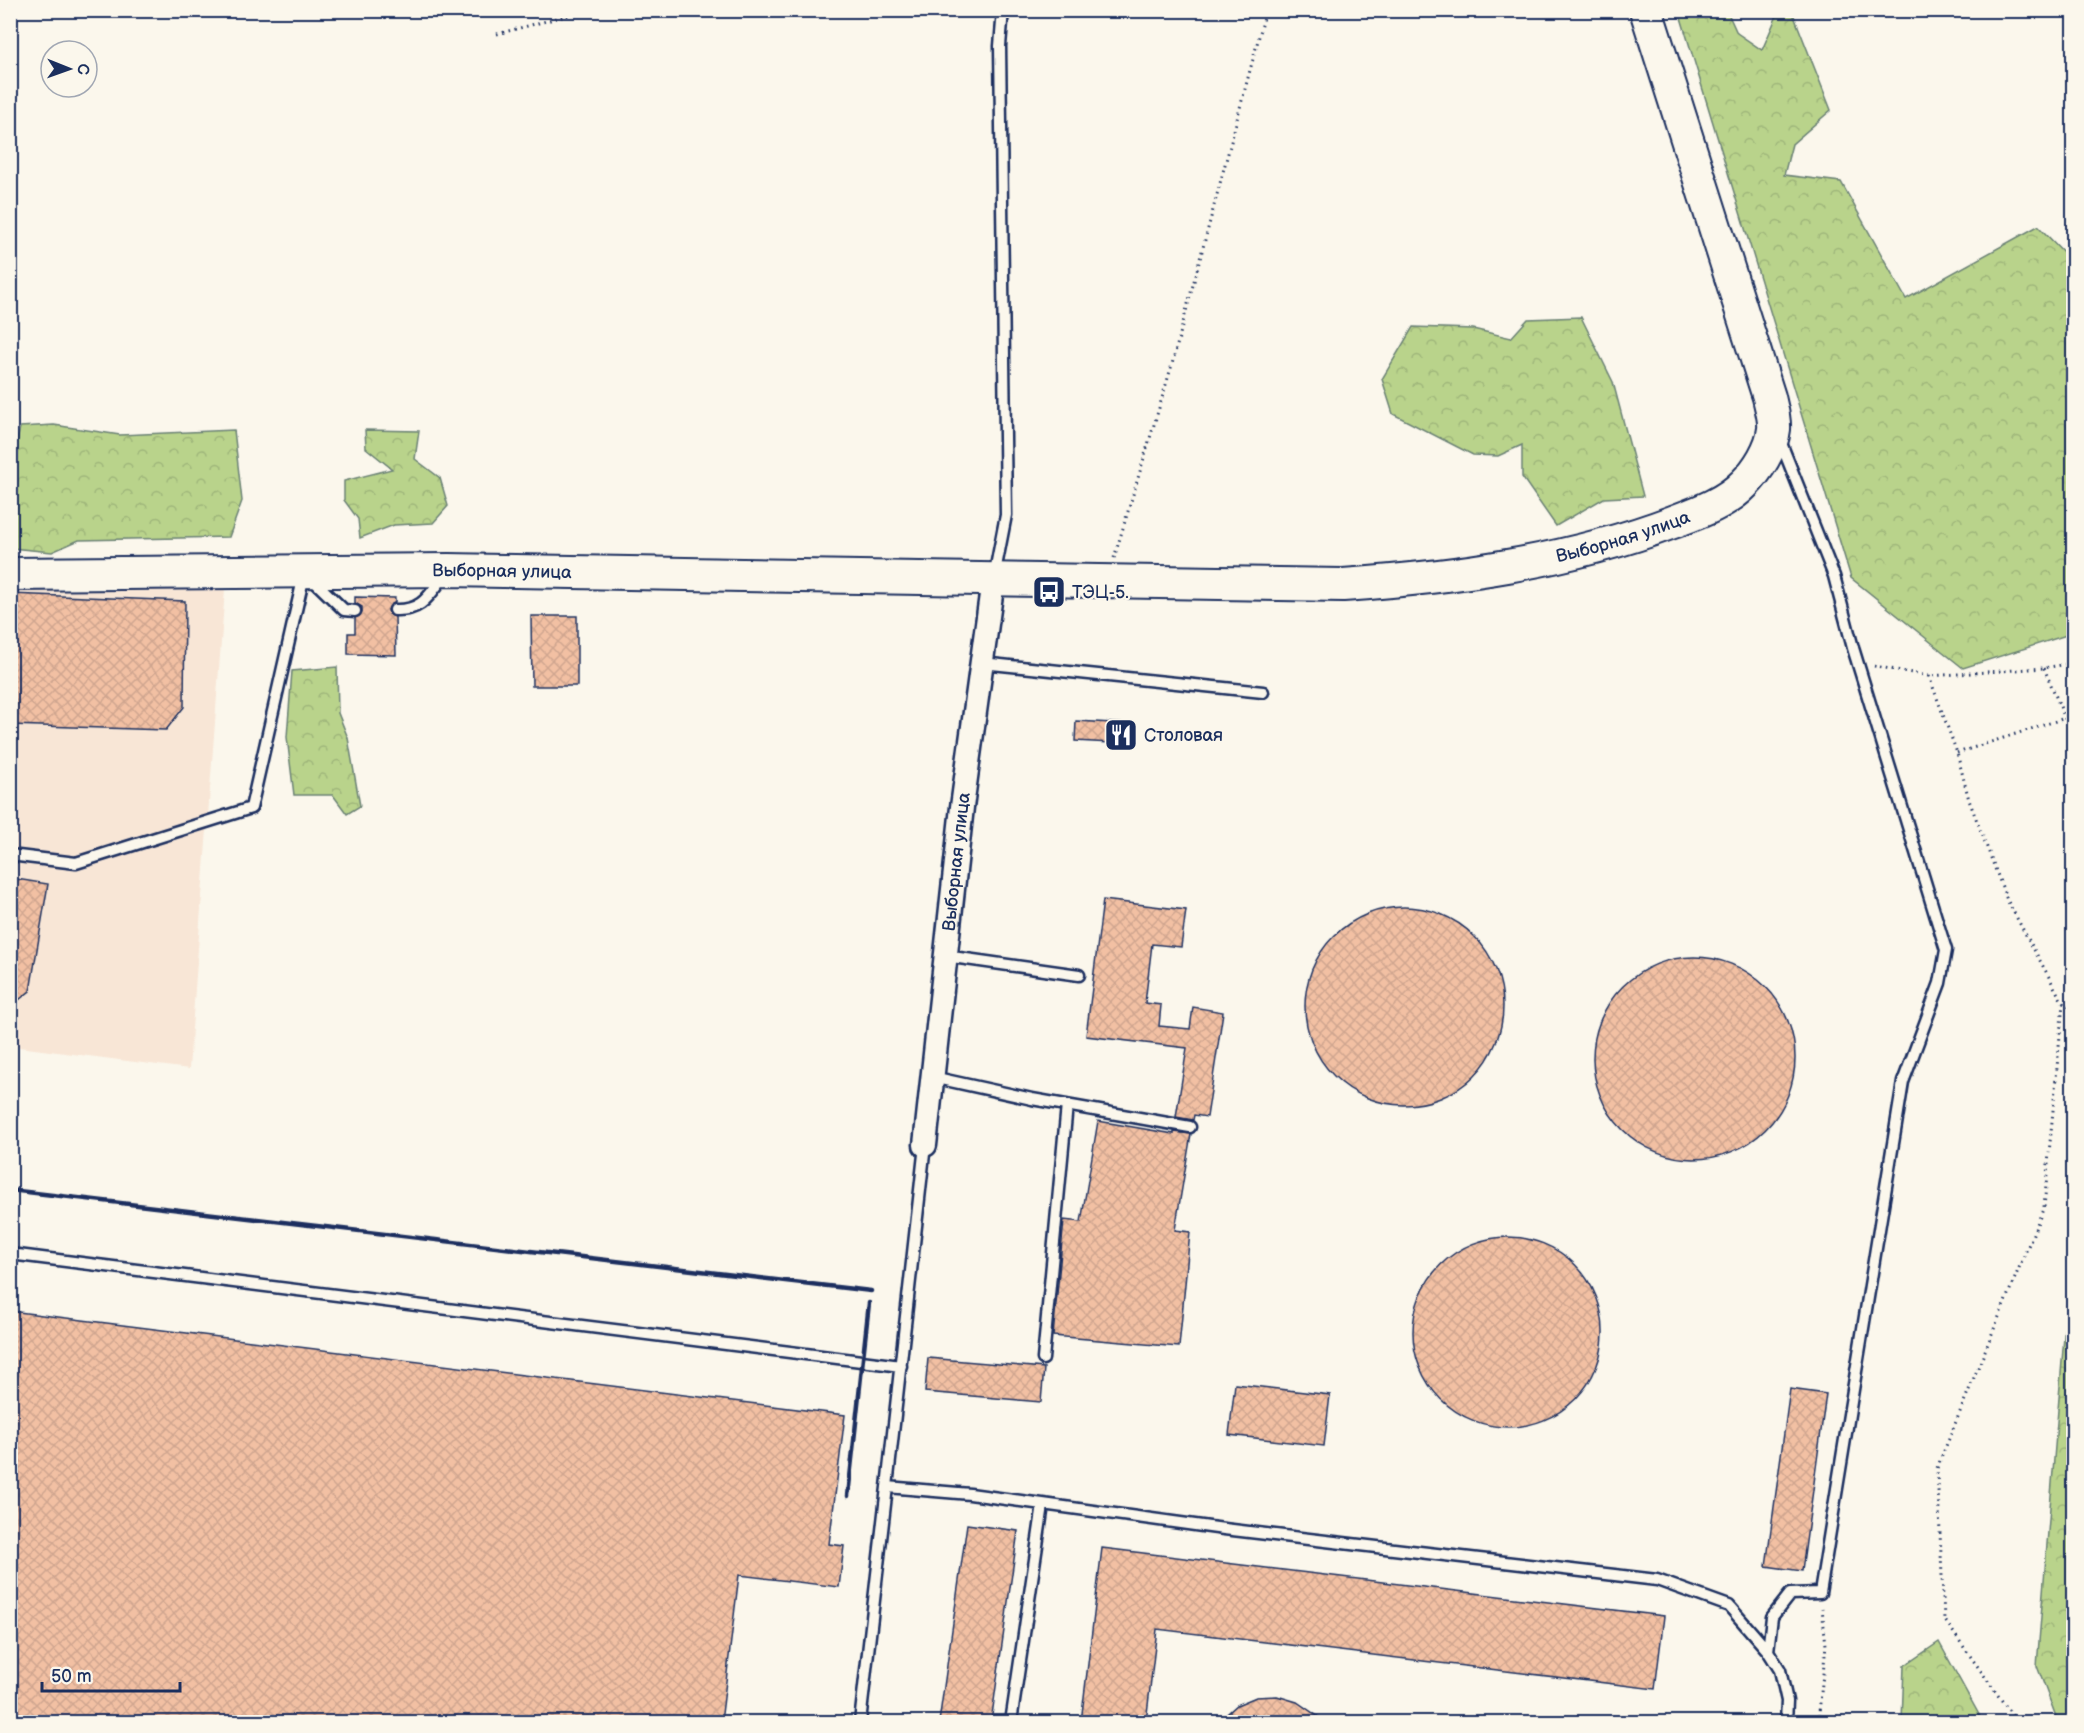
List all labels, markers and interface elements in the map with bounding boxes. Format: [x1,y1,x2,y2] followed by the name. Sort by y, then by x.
[39,39,99,99] north arrow
[73,64,92,75] text: С
[1554,506,1693,567] street label: Выборная улица
[432,560,572,583] street label: Выборная улица
[1031,574,1067,610] bus stop icon: ТЭЦ-5.
[1072,582,1129,603] place label: ТЭЦ-5.
[1103,717,1139,753] restaurant icon: Столовая
[1144,725,1223,746] place label: Столовая
[938,791,975,932] street label: Выборная улица
[42,1655,180,1693] scale bar
[51,1666,92,1687] text: 50 m

